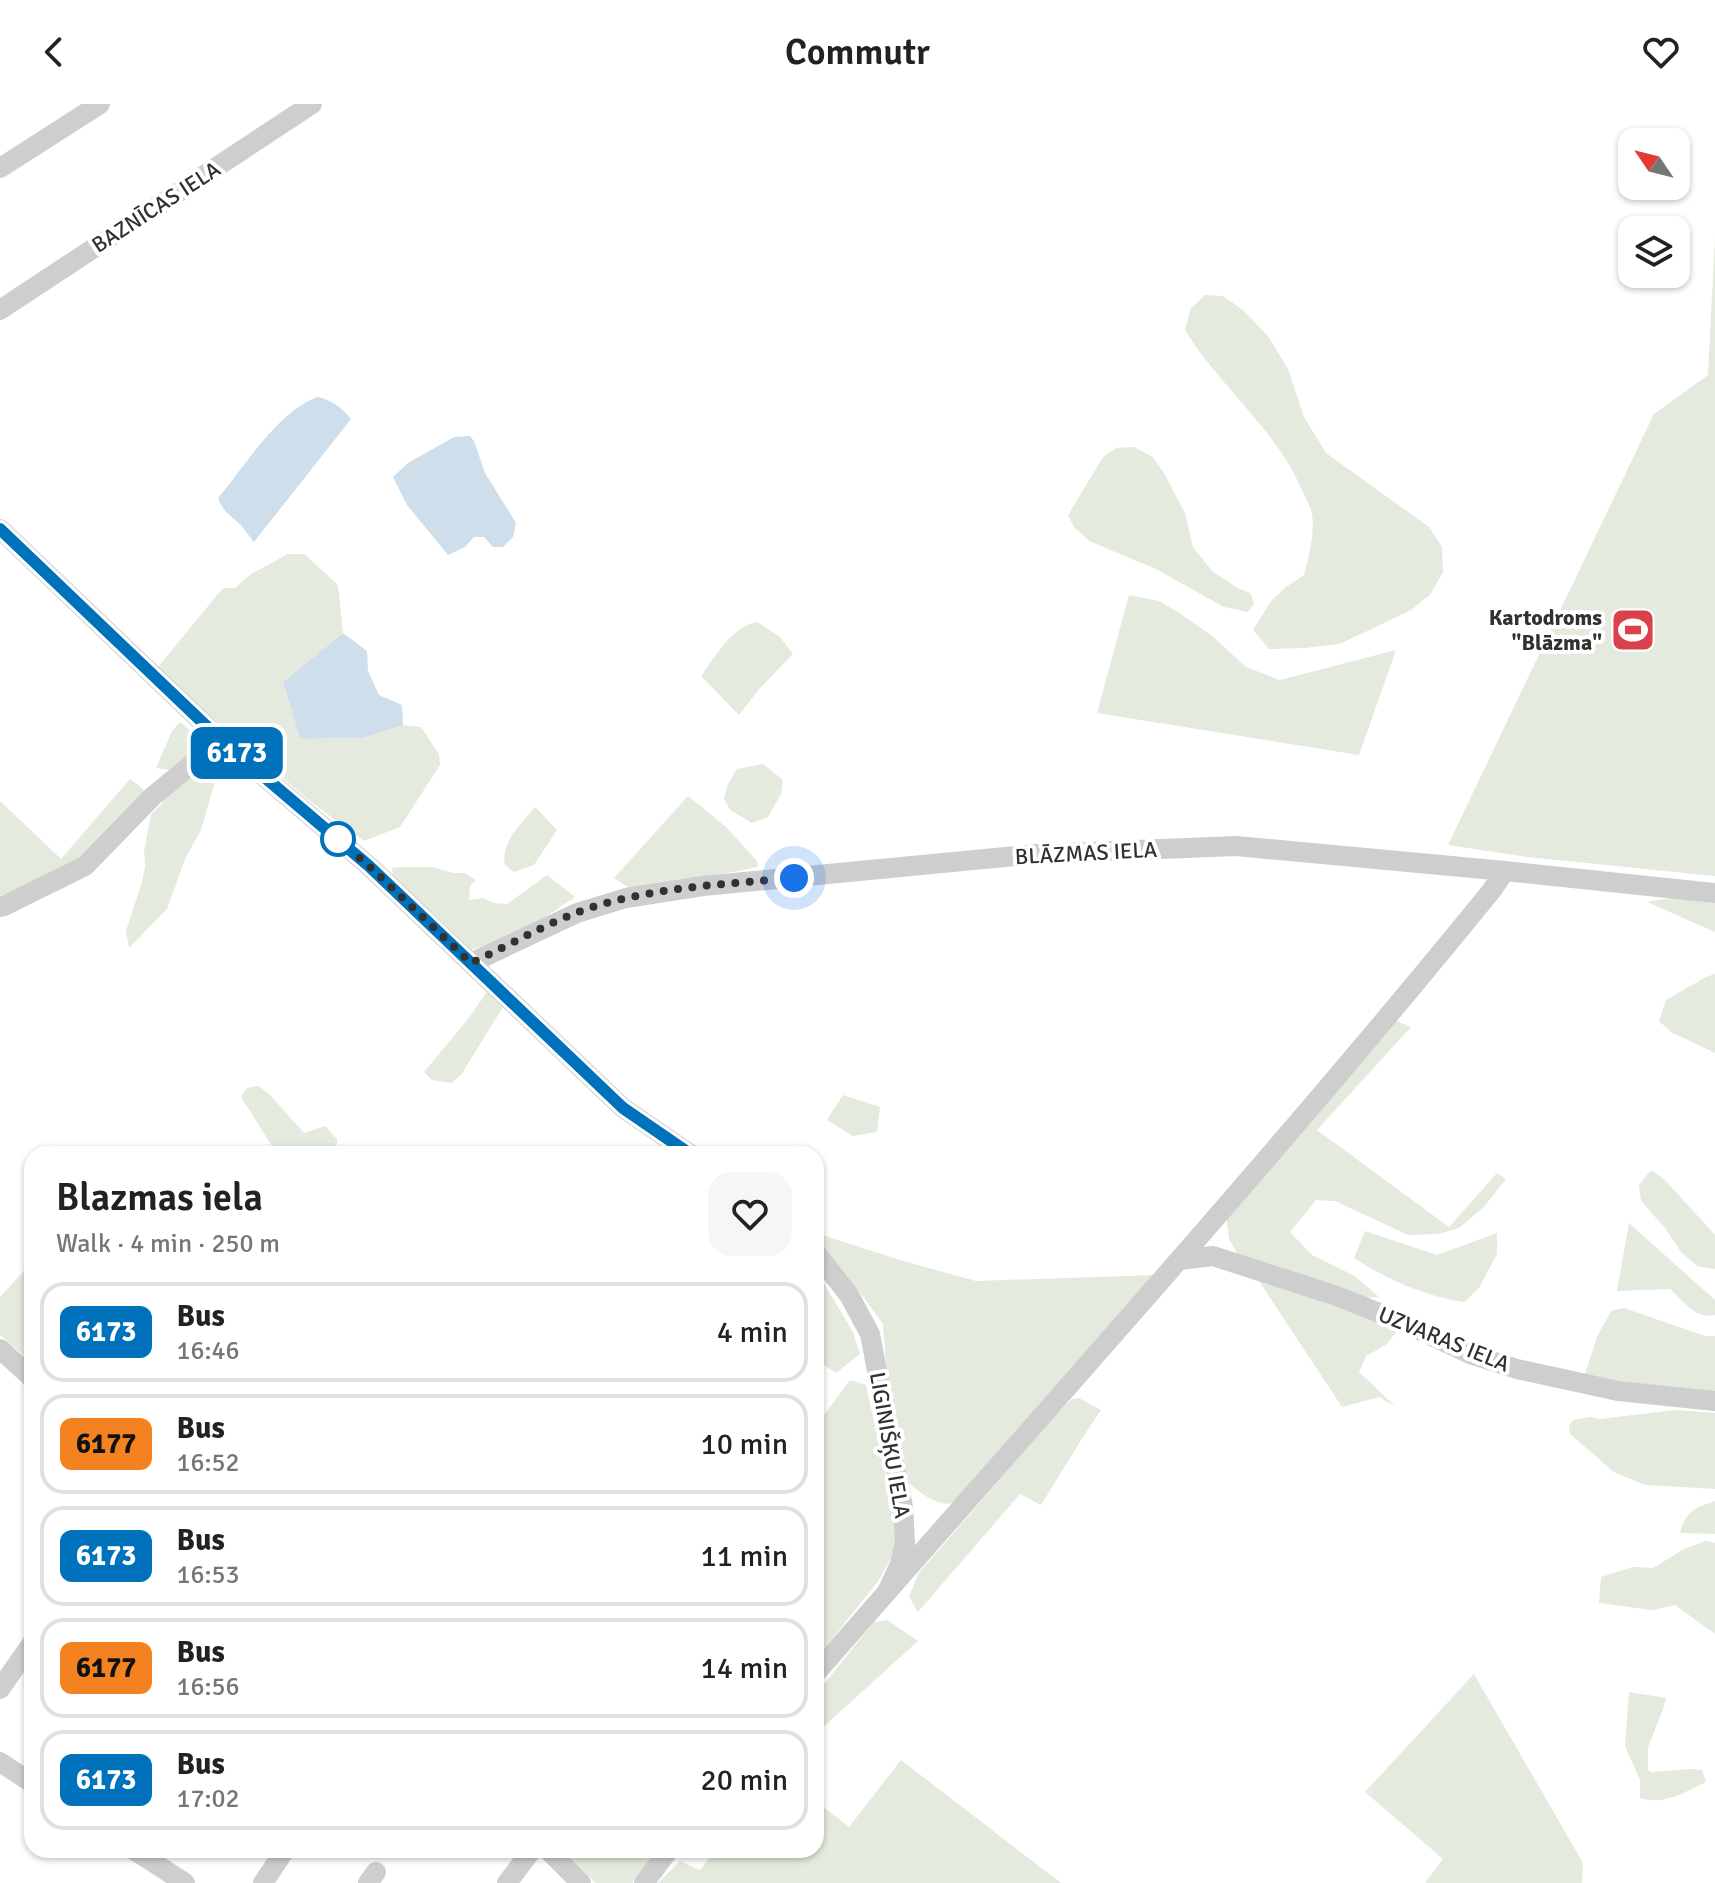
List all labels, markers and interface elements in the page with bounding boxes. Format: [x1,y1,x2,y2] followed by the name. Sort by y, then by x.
[32,30,76,74] icon: back
[785,30,930,75] text: Commutr
[1639,30,1683,74] icon: heart
[1618,128,1690,200] north arrow
[1618,128,1690,288] map controls
[87,155,226,259] street label: BAZNĪCAS IELA
[1618,216,1690,288] button: layers
[1489,604,1602,656] place label: Kartodroms "Blāzma"
[1609,606,1657,654] sports icon: Kartodroms "Blāzma"
[181,727,293,779] line badge: 6173
[207,736,267,770] text: 6173
[321,822,355,856] unlabelled marker
[1014,836,1158,870] street label: BLĀZMAS IELA
[774,858,814,898] your location
[708,1172,792,1256] button: heart
[56,1174,263,1221] text: Blazmas iela
[56,1228,280,1260] text: Walk · 4 min · 250 m
[176,1298,225,1335] text: Bus
[1374,1300,1514,1378] street label: UZVARAS IELA
[717,1314,788,1351] text: 4 min
[76,1315,136,1349] text: 6173
[176,1335,240,1367] text: 16:46
[864,1370,916,1521] street label: LIGINIŠĶU IELA
[176,1410,225,1447] text: Bus
[701,1426,788,1463] text: 10 min
[76,1427,136,1461] text: 6177
[176,1447,240,1479] text: 16:52
[176,1522,225,1559] text: Bus
[701,1538,788,1575] text: 11 min
[76,1539,136,1573] text: 6173
[176,1559,240,1591] text: 16:53
[176,1634,225,1671] text: Bus
[701,1650,788,1687] text: 14 min
[76,1651,136,1685] text: 6177
[176,1671,240,1703] text: 16:56
[176,1746,225,1783] text: Bus
[701,1762,788,1799] text: 20 min
[76,1763,136,1797] text: 6173
[176,1783,240,1815] text: 17:02

